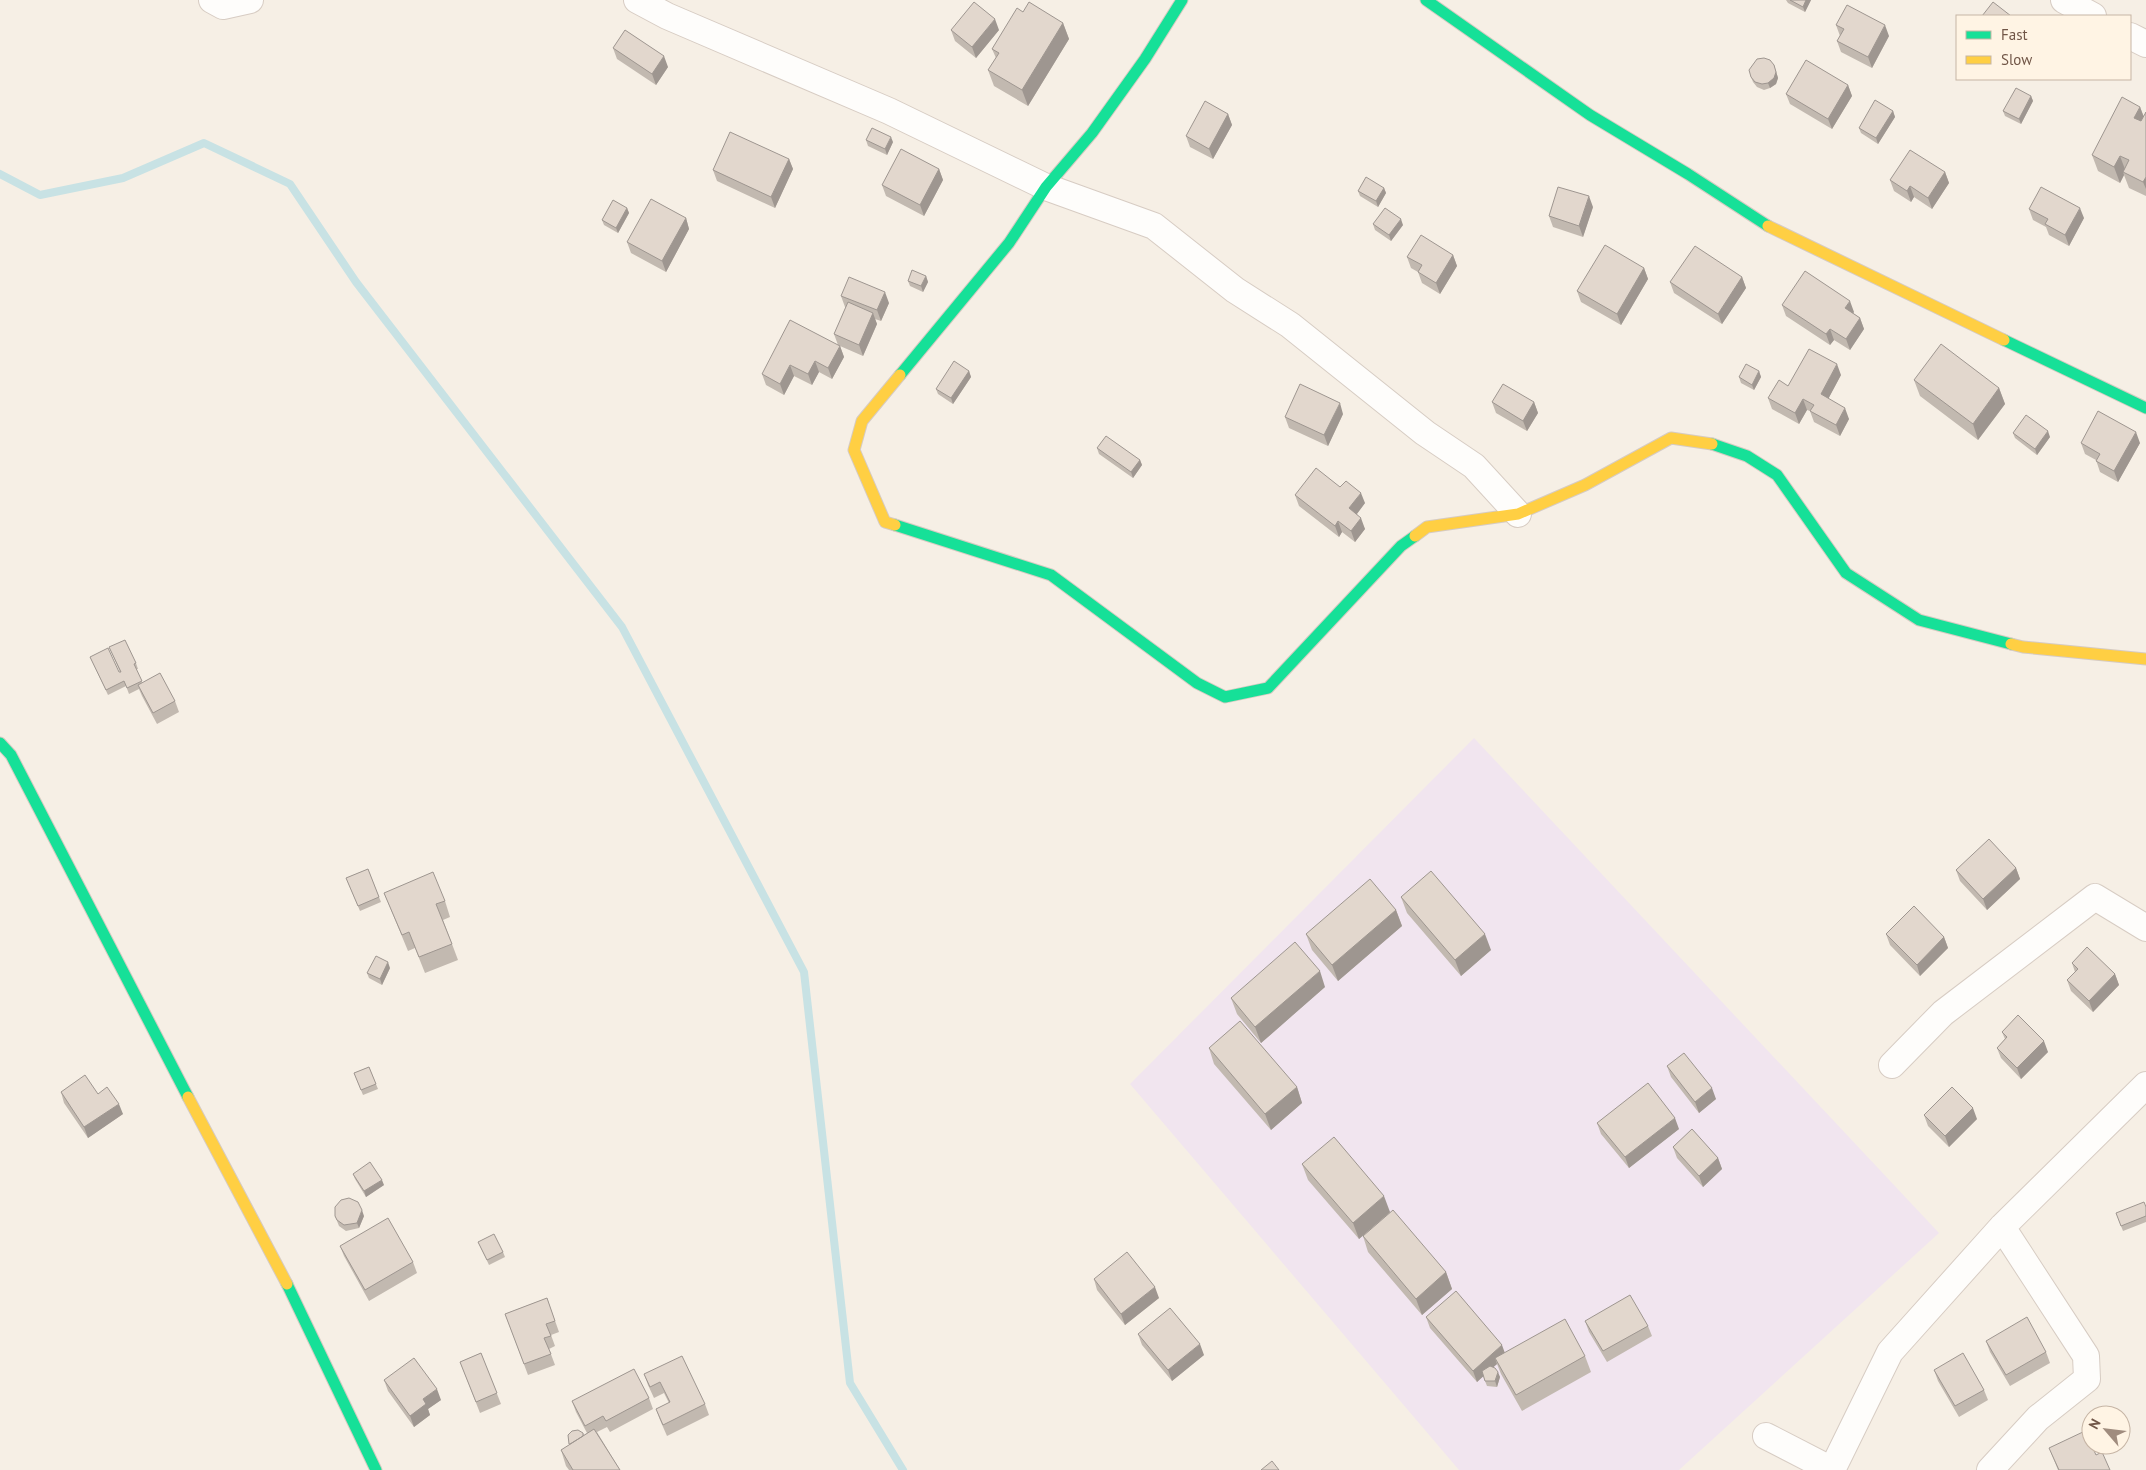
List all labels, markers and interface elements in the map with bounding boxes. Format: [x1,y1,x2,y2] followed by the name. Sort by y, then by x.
[1956,15,2131,80] legend
[2001,25,2028,44] text: Fast
[2001,50,2032,69] text: Slow
[2081,1405,2131,1455] north arrow
[2084,1416,2105,1432] text: N

